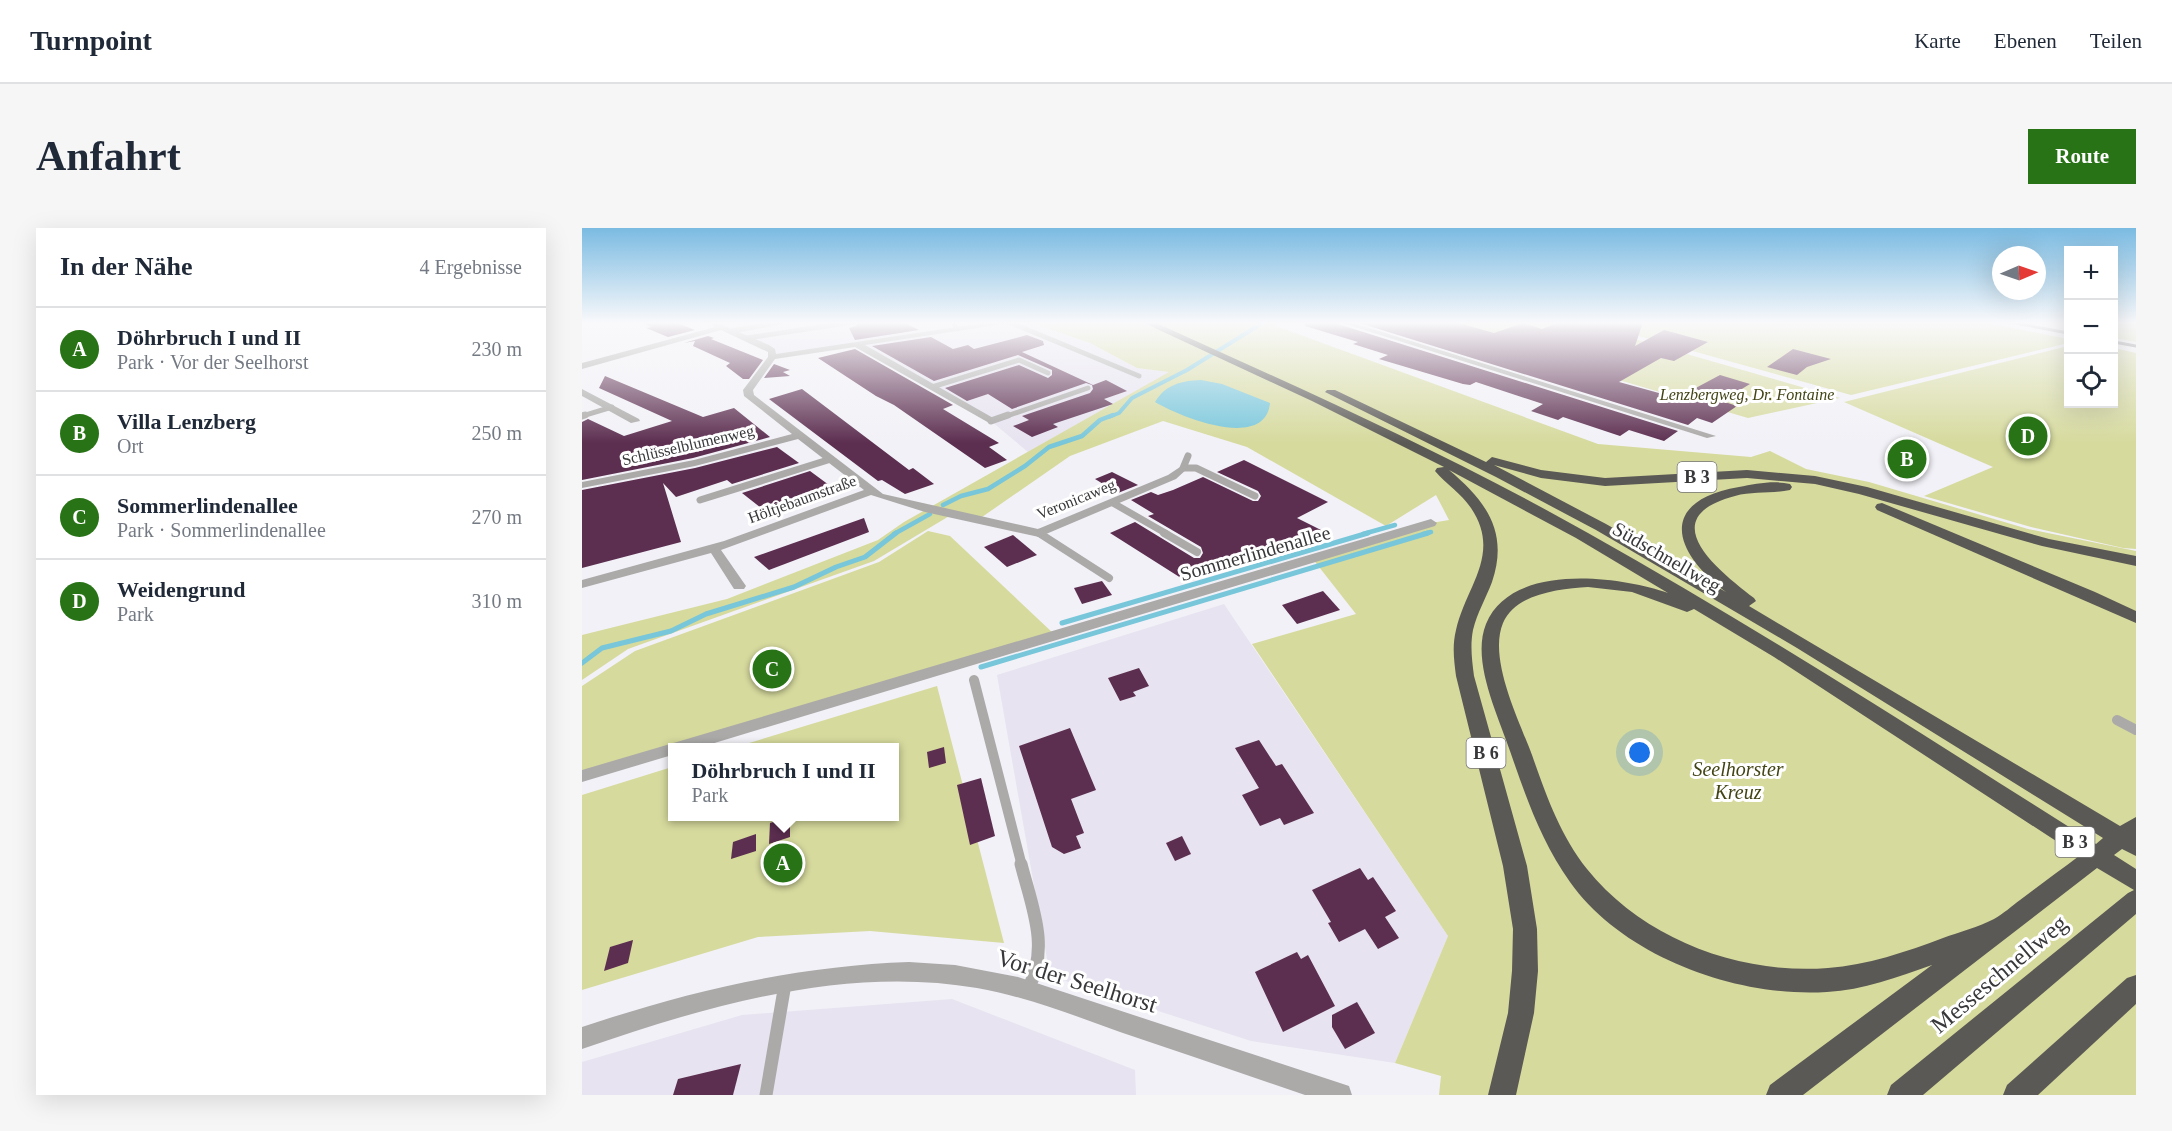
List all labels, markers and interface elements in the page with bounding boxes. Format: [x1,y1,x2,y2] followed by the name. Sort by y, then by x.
[30,25,152,56] text: Turnpoint
[1914,29,1961,53] text: Karte
[1994,29,2057,53] text: Ebenen
[2090,29,2142,53] text: Teilen
[2028,129,2136,184] button: Route
[36,133,181,179] text: Anfahrt
[1992,246,2046,300] north arrow
[2064,246,2118,408] map controls
[2064,246,2118,300] button: +
[60,252,192,281] text: In der Nähe
[420,256,522,278] text: 4 Ergebnisse
[2064,300,2118,354] button: −
[117,325,301,350] text: Döhrbruch I und II
[72,338,87,360] text: A
[471,338,522,360] text: 230 m
[117,351,308,373] text: Park · Vor der Seelhorst
[2064,354,2118,408] button: locate
[1659,386,1834,404] park label: Lenzbergweg, Dr. Fontaine
[117,409,256,434] text: Villa Lenzberg
[2008,414,2048,458] pin: D
[73,422,86,444] text: B
[471,422,522,444] text: 250 m
[620,422,756,469] street label: Schlüsselblumenweg
[117,435,144,457] text: Ort
[1888,436,1926,482] pin: B
[1678,462,1716,492] road number: B 3
[746,472,859,527] street label: Höltjebaumstraße
[1034,475,1118,523] street label: Veronicaweg
[117,493,298,518] text: Sommerlindenallee
[72,506,87,528] text: C
[471,506,522,528] text: 270 m
[1609,517,1725,598] street label: Südschnellweg
[117,519,326,541] text: Park · Sommerlindenallee
[1177,521,1333,585] street label: Sommerlindenallee
[117,577,245,602] text: Weidengrund
[72,590,87,612] text: D
[471,590,522,612] text: 310 m
[117,603,154,625] text: Park
[752,646,792,692] pin: C
[1466,738,1506,768] road number: B 6
[1625,738,1654,767] your location
[668,743,899,821] popup
[691,758,876,783] text: Döhrbruch I und II
[1692,758,1784,803] park label: Seelhorster Kreuz
[691,784,728,806] text: Park
[2056,827,2094,857] road number: B 3
[764,840,802,886] pin: A
[1926,910,2072,1038] street label: Messeschnellweg
[994,944,1161,1018] street label: Vor der Seelhorst

